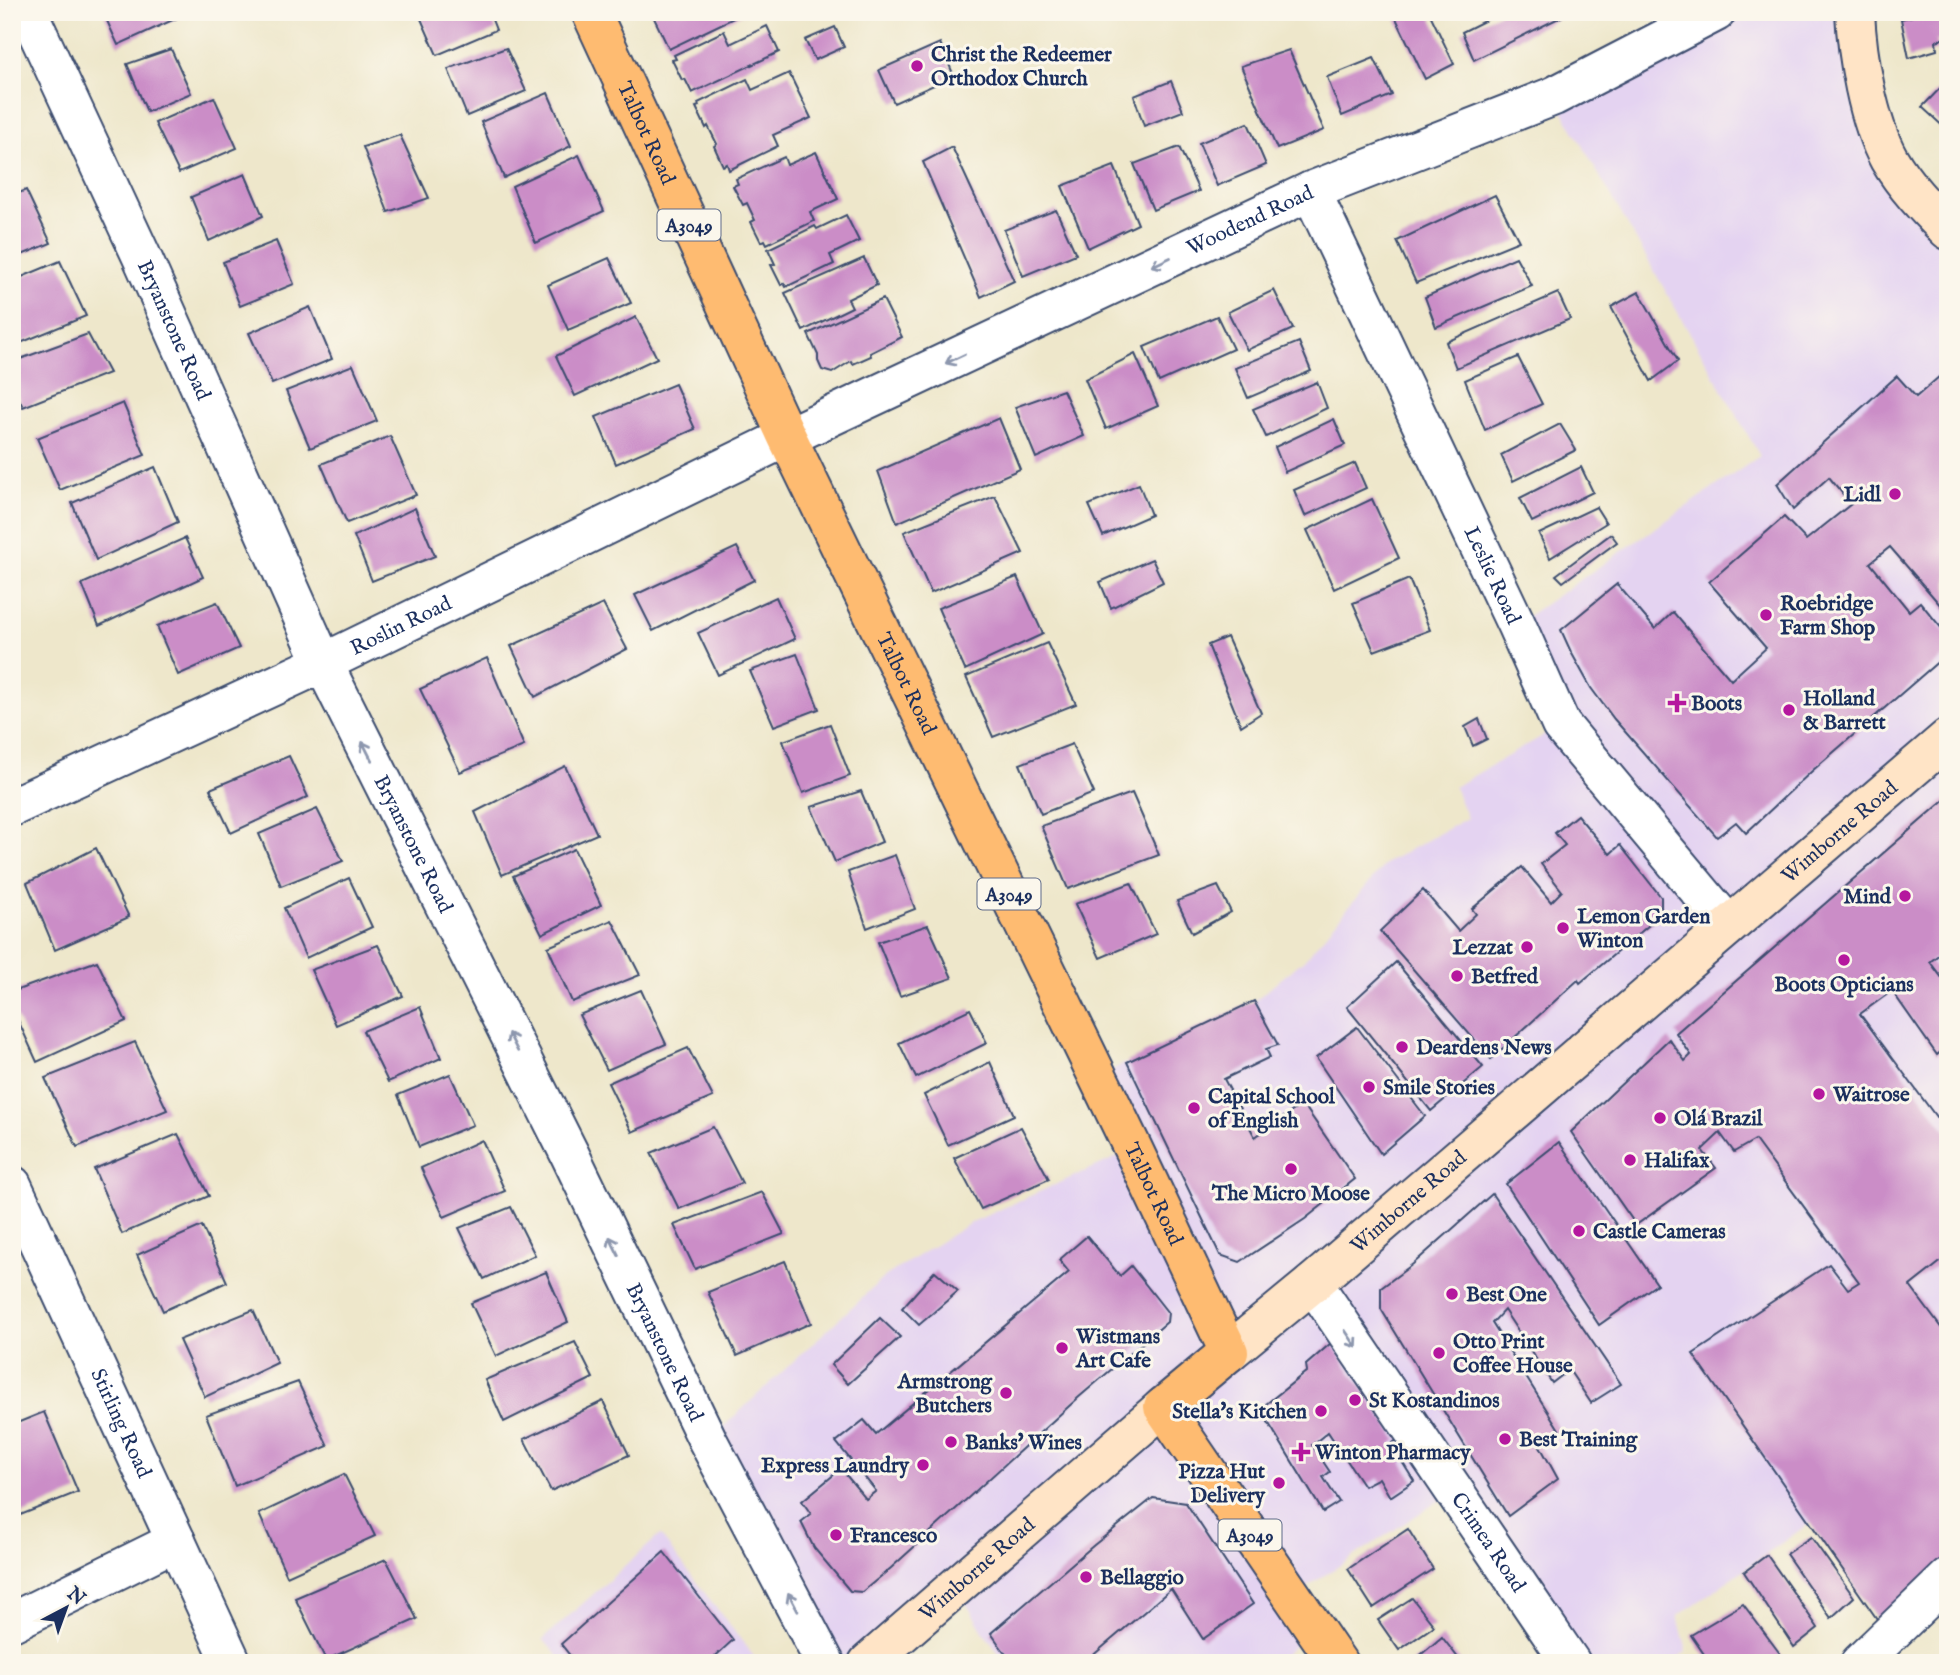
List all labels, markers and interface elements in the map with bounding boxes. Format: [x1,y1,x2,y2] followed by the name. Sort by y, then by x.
[931,42,1112,93] place label: Christ the Redeemer Orthodox Church
[909,58,925,74] marker: Christ the Redeemer Orthodox Church
[610,78,681,190] street label: Talbot Road
[1183,179,1319,262] street label: Woodend Road
[658,210,720,241] road number: A3049
[130,256,216,406] street label: Bryanstone Road
[1151,256,1172,269] one-way arrow
[945,352,966,366] one-way arrow
[1844,482,1882,509] place label: Lidl
[1887,486,1903,502] marker: Lidl
[1457,522,1527,630] street label: Leslie Road
[346,590,457,663] street label: Roslin Road
[1780,591,1876,642] place label: Roebridge Farm Shop
[1758,607,1774,623] marker: Roebridge Farm Shop
[869,629,942,740] street label: Talbot Road
[1803,686,1887,737] place label: Holland & Barrett
[1691,691,1742,718] place label: Boots
[1669,695,1685,711] marker: Boots
[1781,702,1797,718] marker: Holland & Barrett
[360,741,374,762] one-way arrow
[367,771,459,919] street label: Bryanstone Road
[1776,775,1904,890] street label: Wimborne Road
[978,878,1040,909] road number: A3049
[1843,884,1892,911] place label: Mind
[1897,888,1913,904] marker: Mind
[1576,904,1710,955] place label: Lemon Garden Winton
[1555,920,1571,936] marker: Lemon Garden Winton
[1453,935,1514,962] place label: Lezzat
[1519,939,1535,955] marker: Lezzat
[1836,952,1852,968] marker: Boots Opticians
[1471,964,1539,991] place label: Betfred
[1449,968,1465,984] marker: Betfred
[1774,972,1914,999] place label: Boots Opticians
[506,1032,520,1053] one-way arrow
[1416,1035,1552,1062] place label: Deardens News
[1394,1039,1410,1055] marker: Deardens News
[1383,1075,1495,1102] place label: Smile Stories
[1361,1079,1377,1095] marker: Smile Stories
[1832,1082,1910,1109] place label: Waitrose
[1208,1084,1336,1135] place label: Capital School of English
[1811,1086,1827,1102] marker: Waitrose
[1186,1100,1202,1116] marker: Capital School of English
[1674,1106,1764,1133] place label: Olá Brazil
[1652,1110,1668,1126] marker: Olá Brazil
[1117,1139,1189,1251] street label: Talbot Road
[1345,1145,1473,1260] street label: Wimborne Road
[1644,1148,1710,1175] place label: Halifax
[1622,1152,1638,1168] marker: Halifax
[1283,1161,1299,1177] marker: The Micro Moose
[1211,1181,1370,1208] place label: The Micro Moose
[1593,1219,1726,1246] place label: Castle Cameras
[1571,1223,1587,1239] marker: Castle Cameras
[607,1236,620,1257] one-way arrow
[619,1279,709,1427] street label: Bryanstone Road
[1466,1282,1547,1309] place label: Best One
[1444,1286,1460,1302] marker: Best One
[1075,1324,1160,1375] place label: Wistmans Art Cafe
[1344,1329,1358,1348] one-way arrow
[1453,1329,1573,1380] place label: Otto Print Coffee House
[1054,1340,1070,1356] marker: Wistmans Art Cafe
[1431,1345,1447,1361] marker: Otto Print Coffee House
[83,1365,157,1483] street label: Stirling Road
[897,1369,993,1420] place label: Armstrong Butchers
[998,1385,1014,1401] marker: Armstrong Butchers
[1369,1388,1500,1415] place label: St Kostandinos
[1347,1392,1363,1408] marker: St Kostandinos
[1172,1399,1307,1426] place label: Stella's Kitchen
[1313,1403,1329,1419] marker: Stella's Kitchen
[1519,1427,1638,1454] place label: Best Training
[965,1430,1082,1457] place label: Banks' Wines
[1497,1431,1513,1447] marker: Best Training
[943,1434,959,1450] marker: Banks' Wines
[1314,1440,1471,1467] place label: Winton Pharmacy
[1293,1444,1309,1460] marker: Winton Pharmacy
[761,1453,910,1480] place label: Express Laundry
[915,1457,931,1473] marker: Express Laundry
[1178,1459,1266,1510] place label: Pizza Hut Delivery
[1271,1475,1287,1491] marker: Pizza Hut Delivery
[1444,1488,1532,1599] street label: Crimea Road
[914,1512,1042,1627] street label: Wimborne Road
[1218,1520,1282,1550] road number: A3049
[850,1523,938,1550] place label: Francesco
[828,1527,844,1543] marker: Francesco
[1100,1565,1184,1592] place label: Bellaggio
[1078,1569,1094,1585] marker: Bellaggio
[32,1574,102,1644] north arrow
[61,1582,90,1611] text: N
[786,1593,800,1613] one-way arrow

